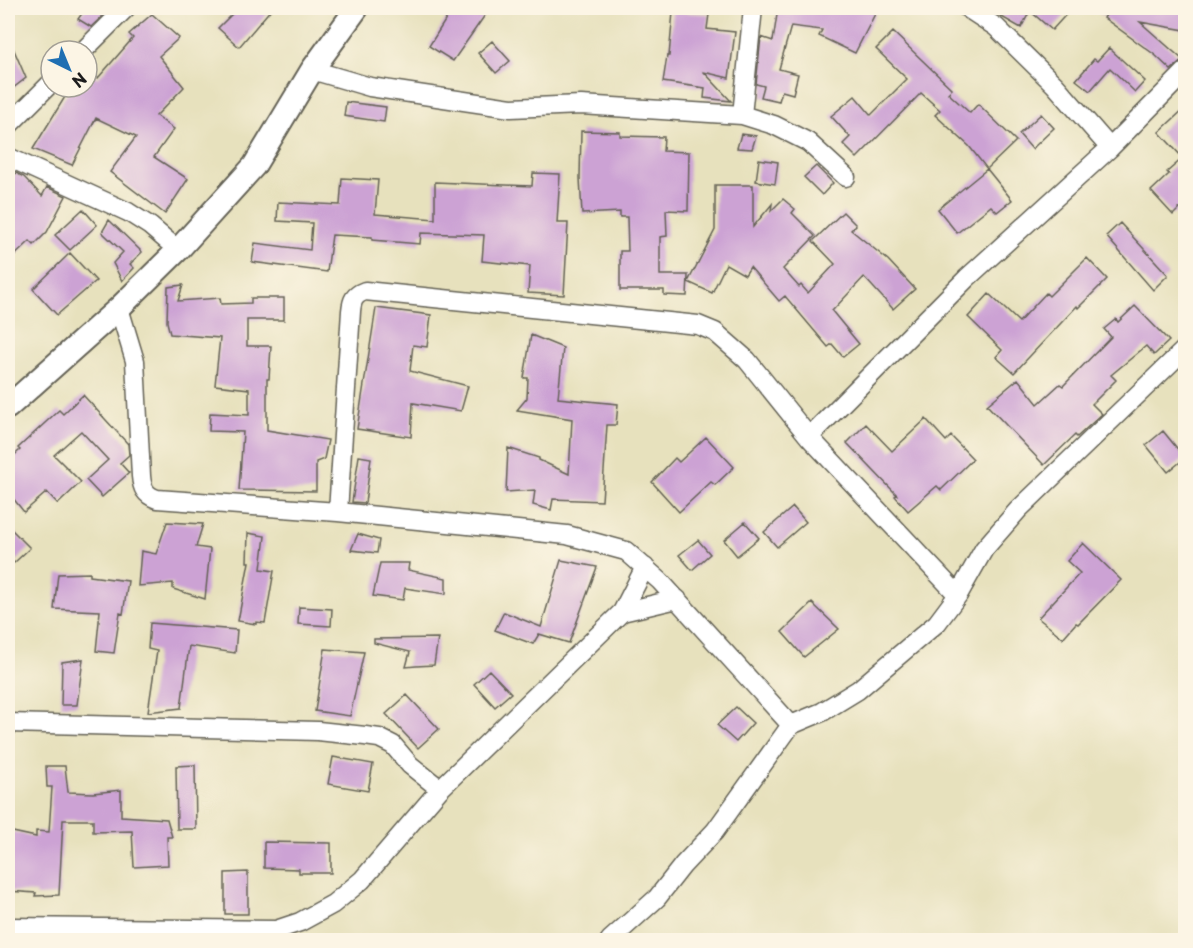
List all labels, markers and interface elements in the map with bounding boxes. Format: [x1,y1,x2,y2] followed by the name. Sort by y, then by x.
[39,39,99,99] north arrow
[67,68,93,94] text: N

